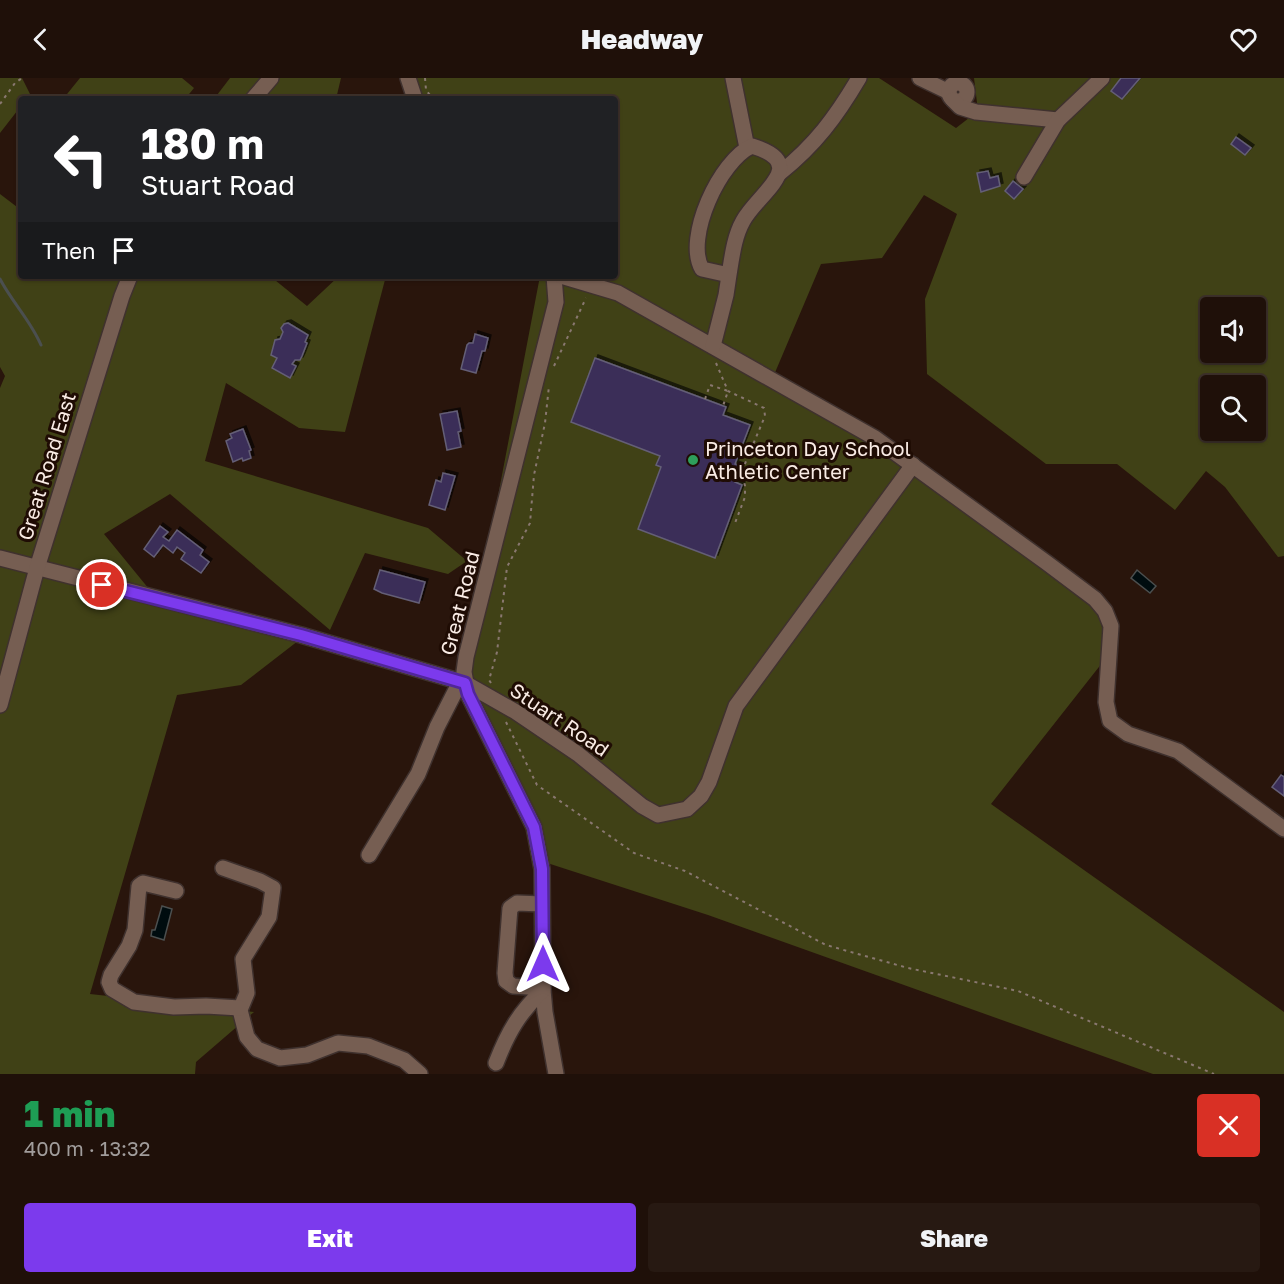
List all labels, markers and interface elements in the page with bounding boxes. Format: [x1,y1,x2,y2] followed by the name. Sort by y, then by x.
[24,23,57,56] icon: back
[581,23,703,55] text: Headway
[1227,23,1260,56] icon: heart
[141,118,264,168] text: 180 m
[42,120,120,198] icon: left
[141,169,295,201] text: Stuart Road
[107,234,140,267] icon: arrive
[42,237,95,264] text: Then
[1200,297,1266,441] map controls
[1200,297,1266,363] button: sound
[1200,375,1266,441] button: search
[12,389,80,543] street label: Great Road East
[705,436,911,483] place label: Princeton Day School Athletic Center
[686,453,700,467] marker: Princeton Day School Athletic Center
[434,548,484,658] street label: Great Road
[76,559,127,610] pin
[85,568,118,601] icon: arrive
[506,677,614,761] street label: Stuart Road
[511,932,575,996] position arrow
[24,1092,115,1135] text: 1 min
[1197,1094,1260,1157] button: close
[24,1136,150,1160] text: 400 m · 13:32
[24,1203,636,1272] button: Exit
[648,1203,1260,1272] button: Share

